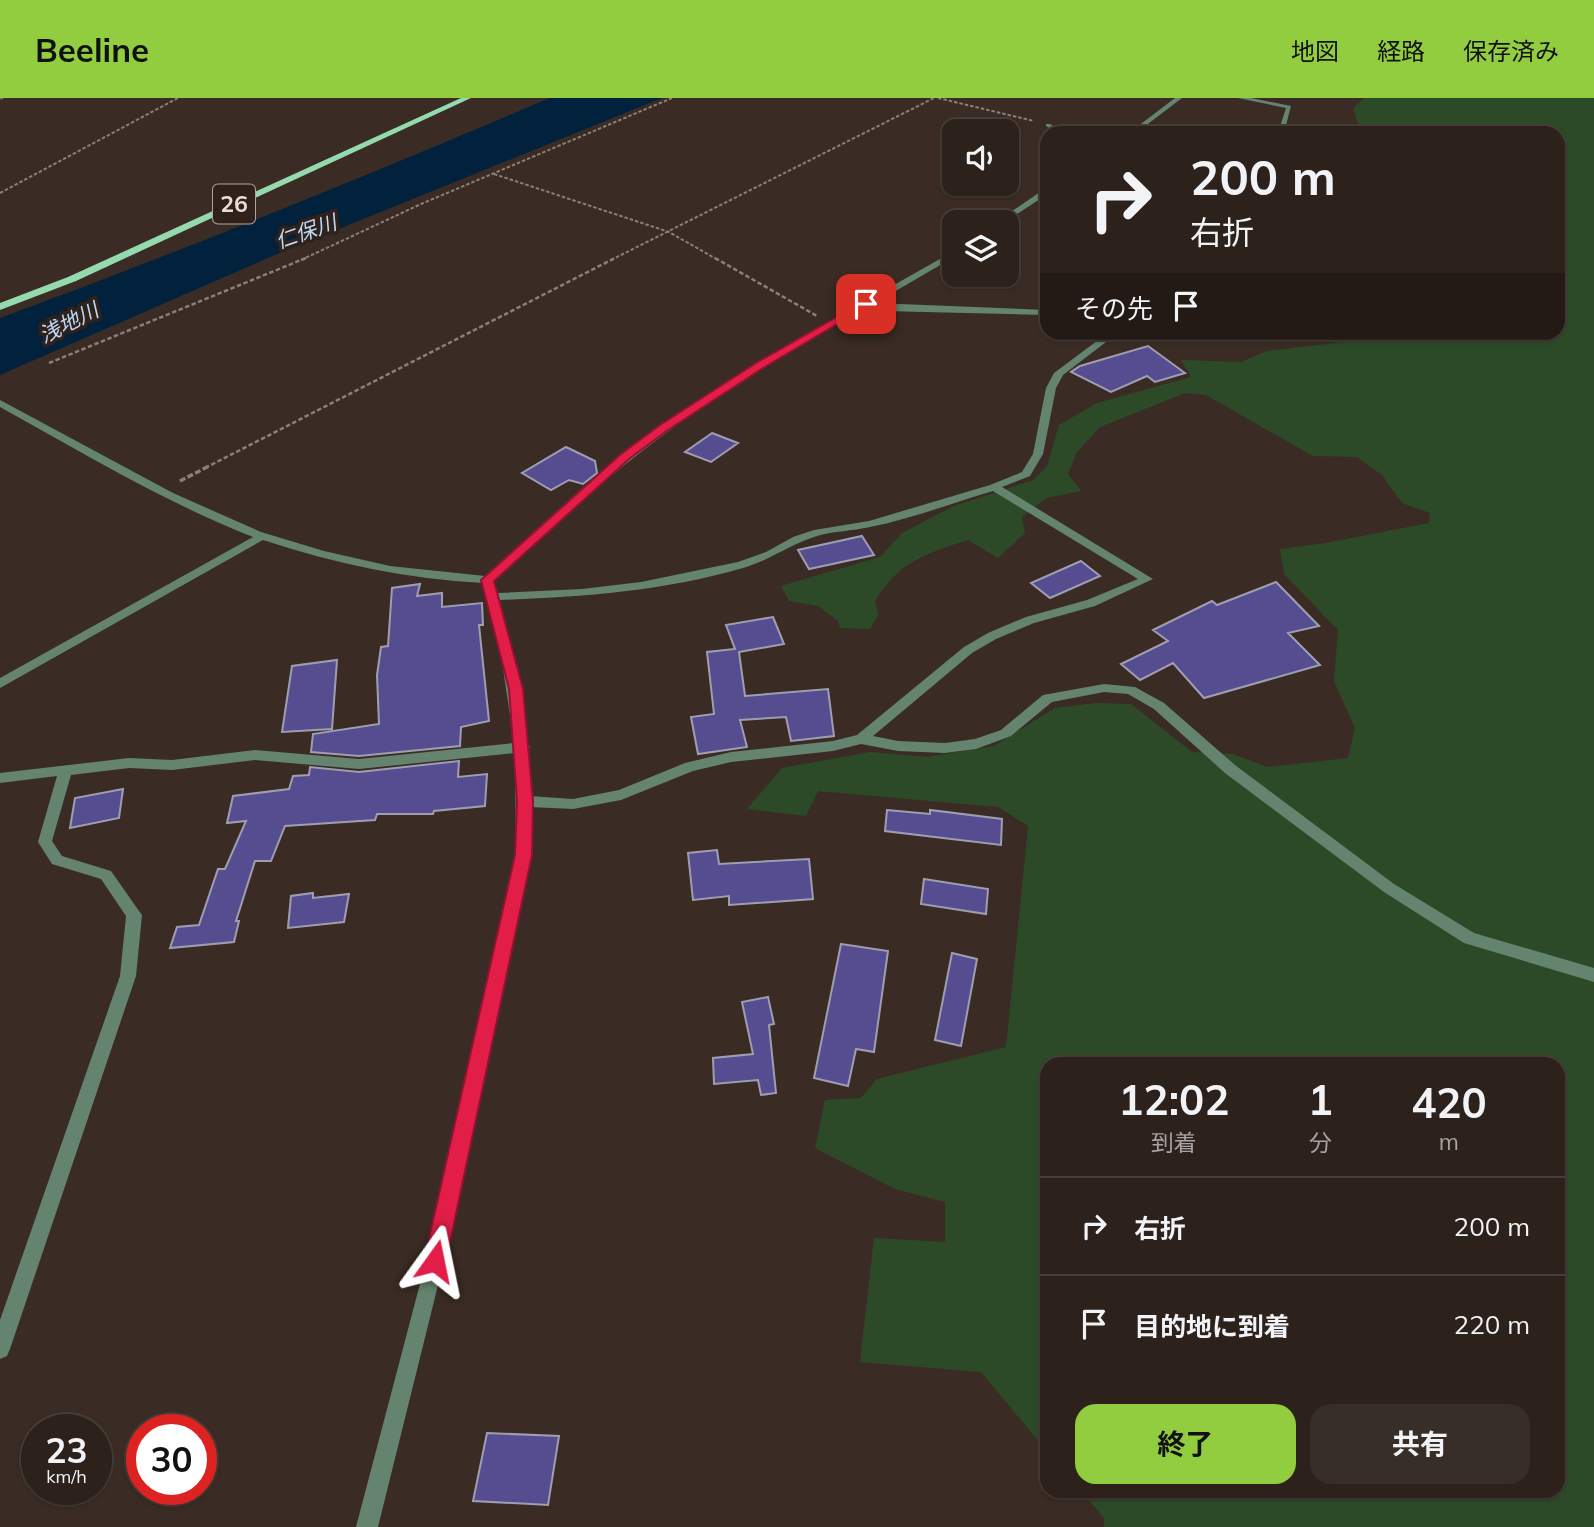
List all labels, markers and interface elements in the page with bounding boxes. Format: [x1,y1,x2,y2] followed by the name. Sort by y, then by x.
[35,29,149,70] text: Beeline
[1291,36,1339,66] text: 地図
[1377,36,1425,66] text: 経路
[1463,36,1559,66] text: 保存済み
[942,119,1019,287] map controls
[942,119,1019,196] button: sound
[1190,146,1336,207] text: 200 m
[1075,154,1166,245] icon: right
[213,184,255,223] road number: 26
[272,208,342,254] water label: 仁保川
[942,210,1019,287] button: layers
[1190,212,1254,252] text: 右折
[836,274,896,334] pin
[847,285,885,323] icon: arrive
[1167,287,1205,325] icon: arrive
[1075,292,1153,325] text: その先
[35,295,104,348] water label: 浅地川
[1118,1073,1229,1126] text: 12:02
[1308,1073,1333,1126] text: 1
[1411,1076,1487,1129] text: 420
[1439,1127,1459,1156] text: m
[1151,1128,1197,1157] text: 到着
[1309,1128,1332,1157] text: 分
[1075,1207,1113,1245] icon: right
[1454,1210,1530,1243] text: 200 m
[1134,1212,1186,1245] text: 右折
[398,1224,472,1298] position arrow
[1075,1305,1113,1343] icon: arrive
[1454,1308,1530,1341] text: 220 m
[1134,1310,1290,1343] text: 目的地に到着
[1075,1404,1296,1484] button: 終了
[1310,1404,1530,1484] button: 共有
[126,1414,217,1505] speed limit sign: 30
[45,1428,88,1472] text: 23
[46,1465,87,1488] text: km/h

